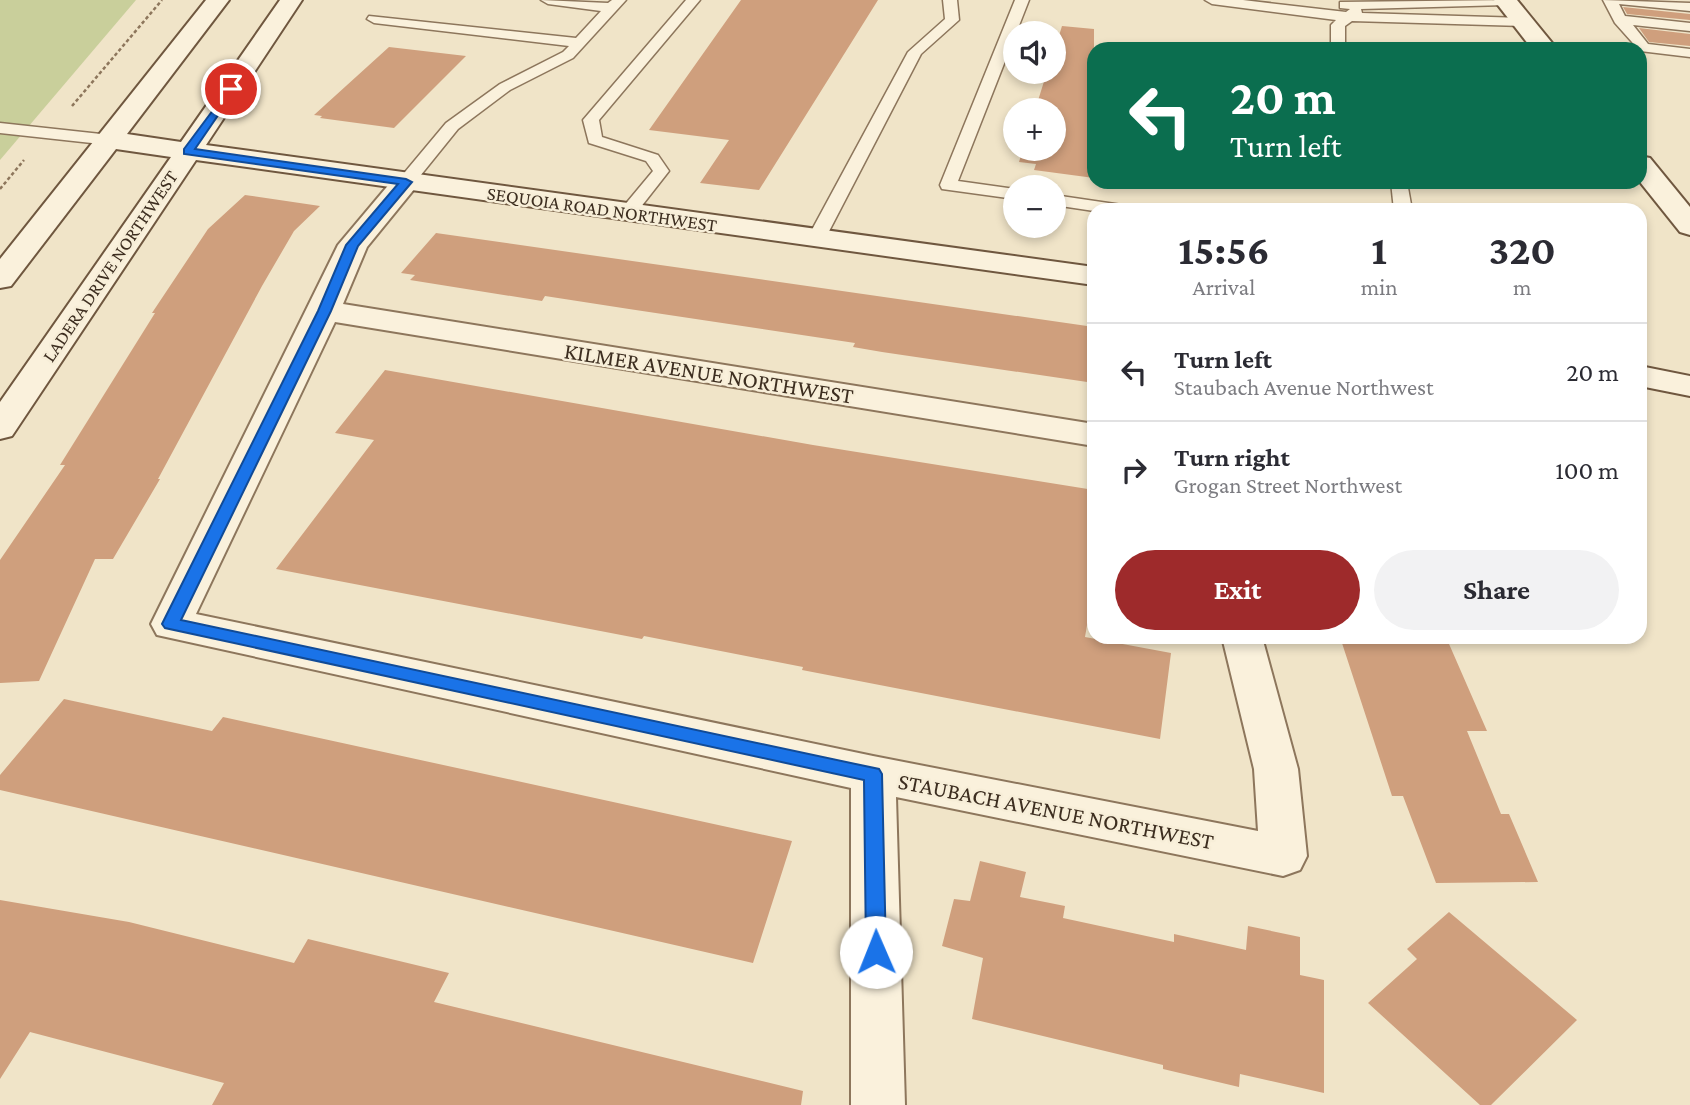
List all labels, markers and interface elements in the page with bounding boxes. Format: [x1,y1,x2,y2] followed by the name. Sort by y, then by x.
[1003,21,1066,238] map controls
[1003,21,1066,84] button: sound
[201,59,261,119] pin
[212,70,250,108] icon: arrive
[1115,70,1206,161] icon: left
[1230,70,1336,125] text: 20 m
[1003,98,1066,161] button: +
[1230,128,1341,164] text: Turn left
[38,166,182,366] street label: LADERA DRIVE NORTHWEST
[1003,175,1066,238] button: −
[486,182,719,236] street label: SEQUOIA ROAD NORTHWEST
[1178,226,1270,273] text: 15:56
[1371,226,1387,273] text: 1
[1489,226,1556,273] text: 320
[1193,274,1255,300] text: Arrival
[1361,274,1398,300] text: min
[1513,274,1532,300] text: m
[563,337,856,409] street label: KILMER AVENUE NORTHWEST
[1174,345,1272,374] text: Turn left
[1115,353,1153,391] icon: left
[1566,358,1619,387] text: 20 m
[1174,374,1434,400] text: Staubach Avenue Northwest
[1174,443,1290,472] text: Turn right
[1115,451,1153,489] icon: right
[1555,456,1619,485] text: 100 m
[1174,472,1402,498] text: Grogan Street Northwest
[1115,550,1360,630] button: Exit
[1374,550,1619,630] button: Share
[896,768,1216,854] street label: STAUBACH AVENUE NORTHWEST
[839,915,913,989] position arrow

